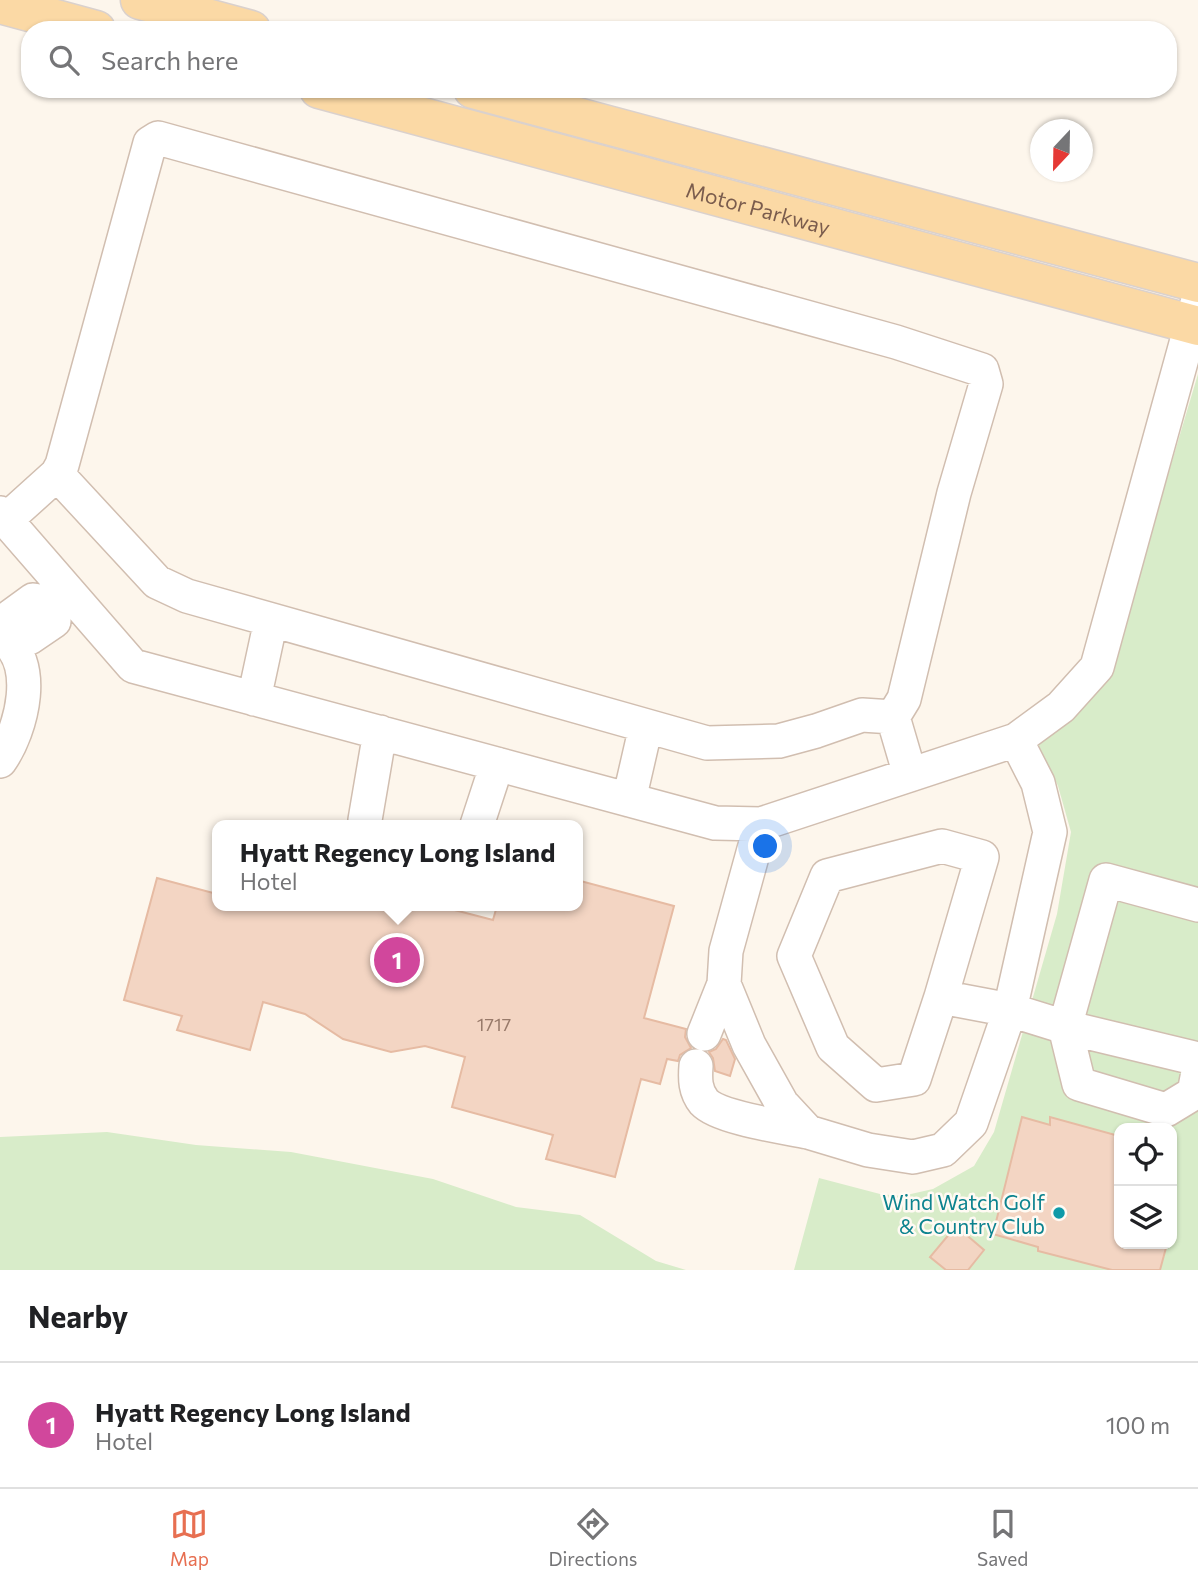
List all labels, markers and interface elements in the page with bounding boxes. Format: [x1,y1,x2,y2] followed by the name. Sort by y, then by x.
[21,21,1177,98] search box
[45,41,83,79] icon: search
[101,44,239,75] text: Search here
[1030,119,1093,182] north arrow
[684,176,833,239] street label: Motor Parkway
[212,820,583,911] popup
[748,829,782,863] your location
[240,836,555,867] text: Hyatt Regency Long Island
[240,867,298,895] text: Hotel
[374,934,420,986] pin: 1
[477,1013,511,1035] house number: 1717
[1114,1123,1177,1249] map controls
[1114,1123,1177,1186] button: locate
[1114,1186,1177,1249] button: layers
[882,1189,1046,1238] place label: Wind Watch Golf & Country Club
[1051,1205,1067,1221] marker: Wind Watch Golf & Country Club
[28,1297,128,1334] text: Nearby
[95,1396,411,1427] text: Hyatt Regency Long Island
[46,1411,56,1439] text: 1
[1106,1411,1170,1439] text: 100 m
[95,1427,153,1455] text: Hotel
[170,1505,209,1570] tab: Map
[548,1505,638,1570] tab: Directions
[977,1505,1028,1570] tab: Saved

